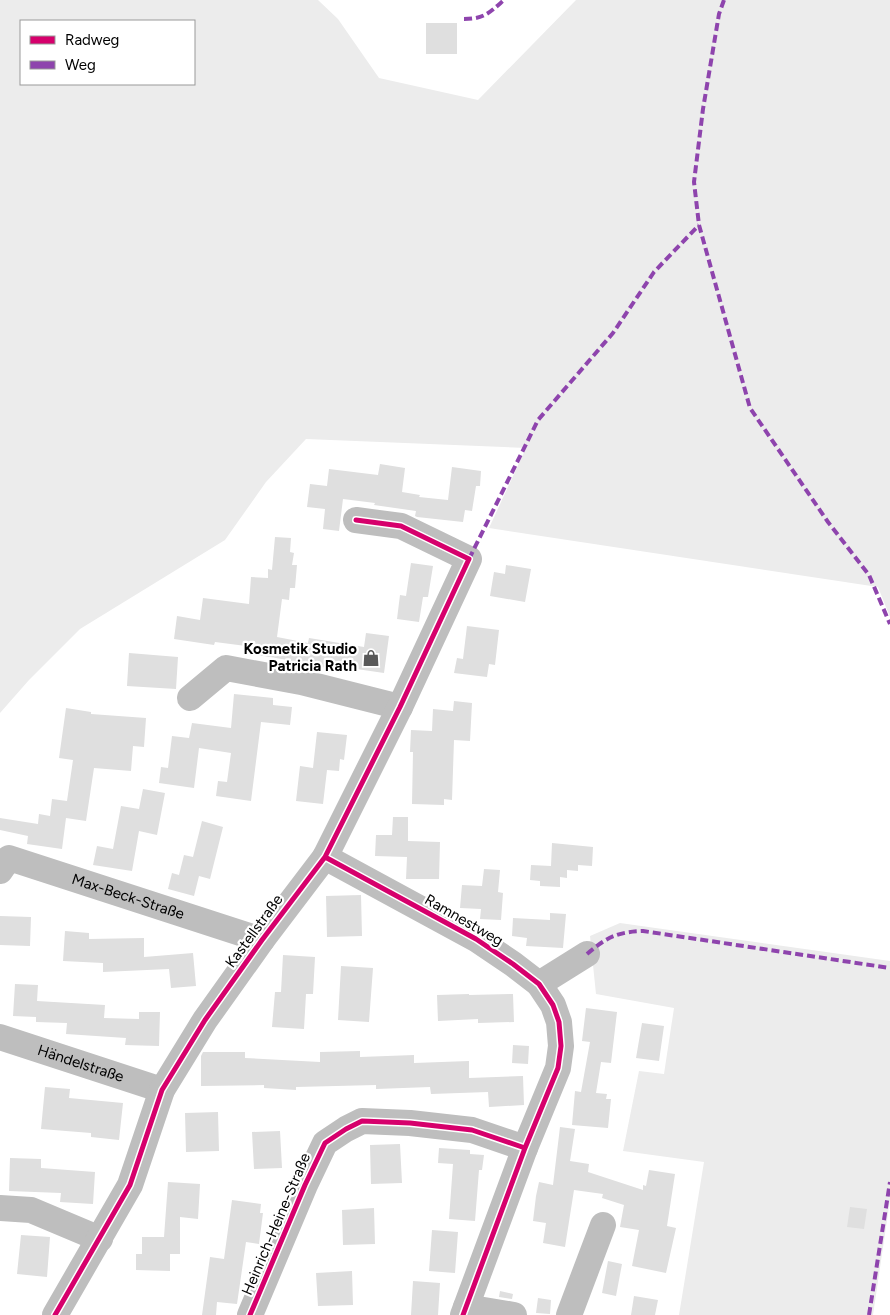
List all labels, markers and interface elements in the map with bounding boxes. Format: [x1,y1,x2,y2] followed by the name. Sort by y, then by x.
[20,20,195,85] legend
[65,31,119,49] text: Radweg
[65,56,96,74] text: Weg
[244,640,357,675] place label: Kosmetik Studio Patricia Rath
[361,648,381,668] shop icon: Kosmetik Studio Patricia Rath
[70,870,187,923] street label: Max-Beck-Straße
[422,890,506,950] street label: Ramnestweg
[221,891,287,971] street label: Kastellstraße
[35,1041,126,1086] street label: Händelstraße
[238,1150,314,1298] street label: Heinrich-Heine-Straße

